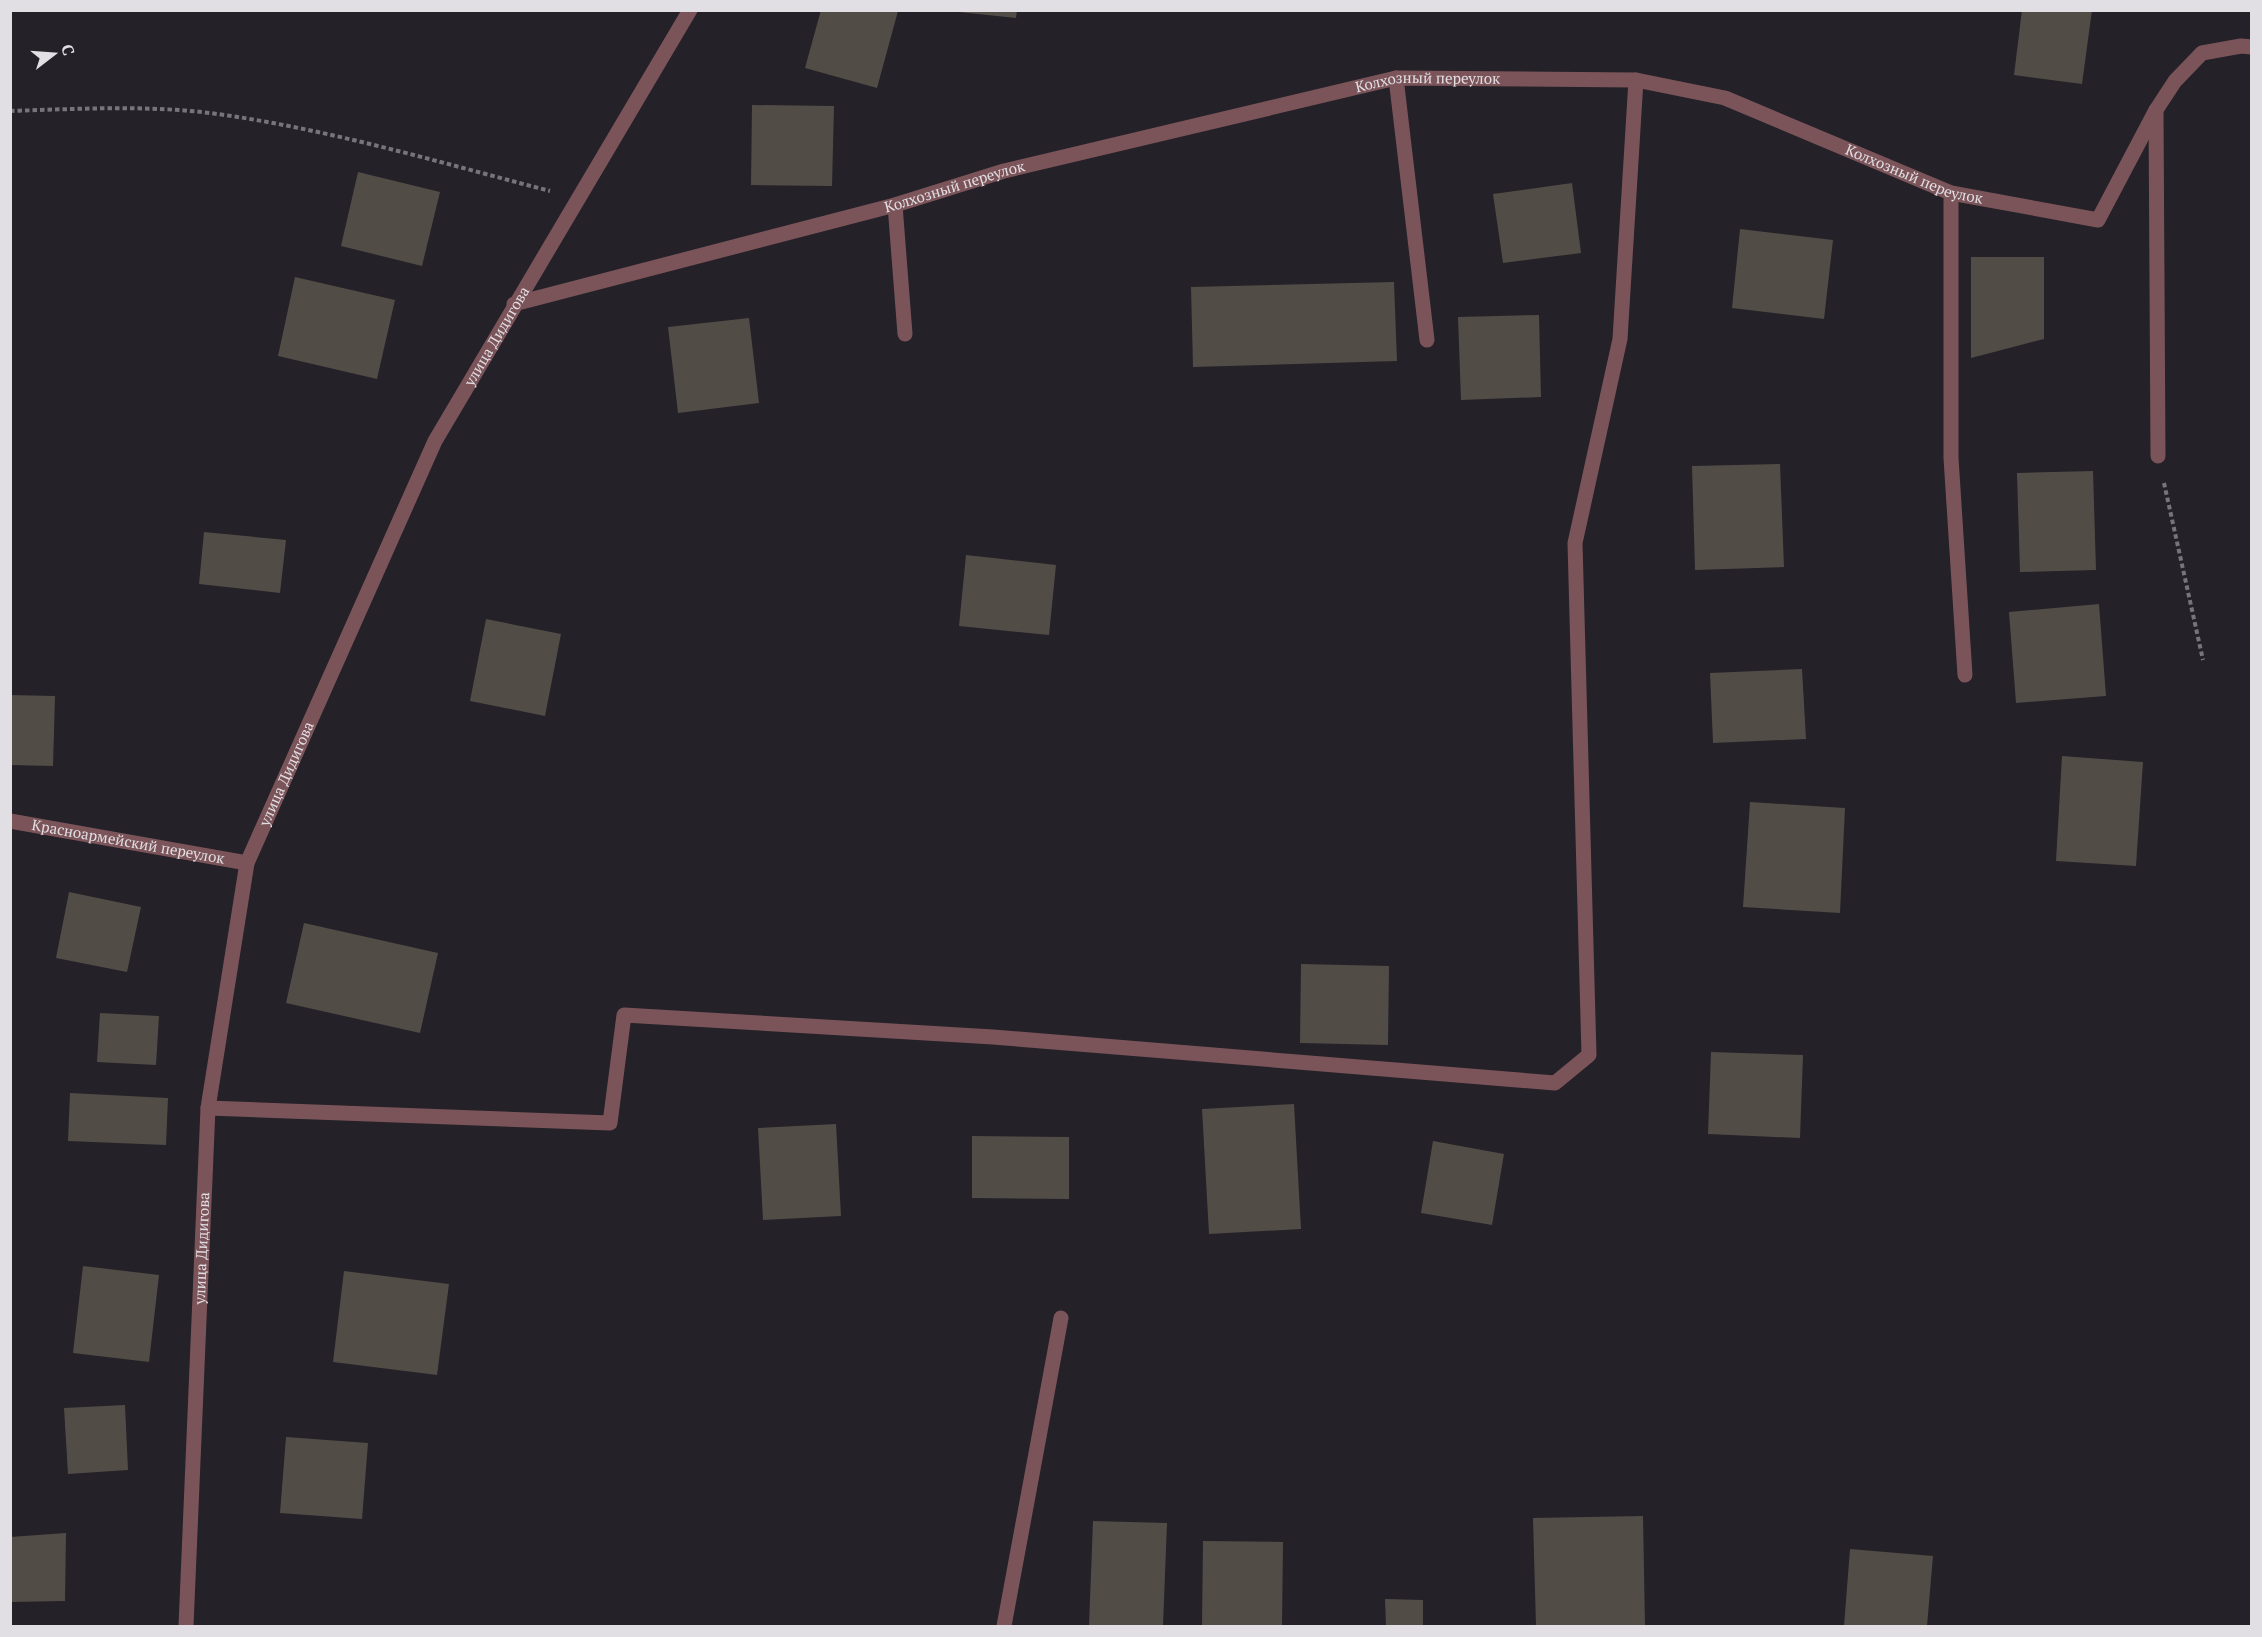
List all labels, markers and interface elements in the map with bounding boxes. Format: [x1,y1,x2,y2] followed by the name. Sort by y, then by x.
[24,24,84,84] north arrow
[56,41,80,58] text: С
[1353,67,1501,96] street label: Колхозный переулок
[1843,139,1986,208] street label: Колхозный переулок
[882,155,1027,216] street label: Колхозный переулок
[458,282,533,390] street label: улица Дидигова
[253,718,318,830] street label: улица Дидигова
[30,814,227,868] street label: Красноармейский переулок
[189,1191,213,1306] street label: улица Дидигова

